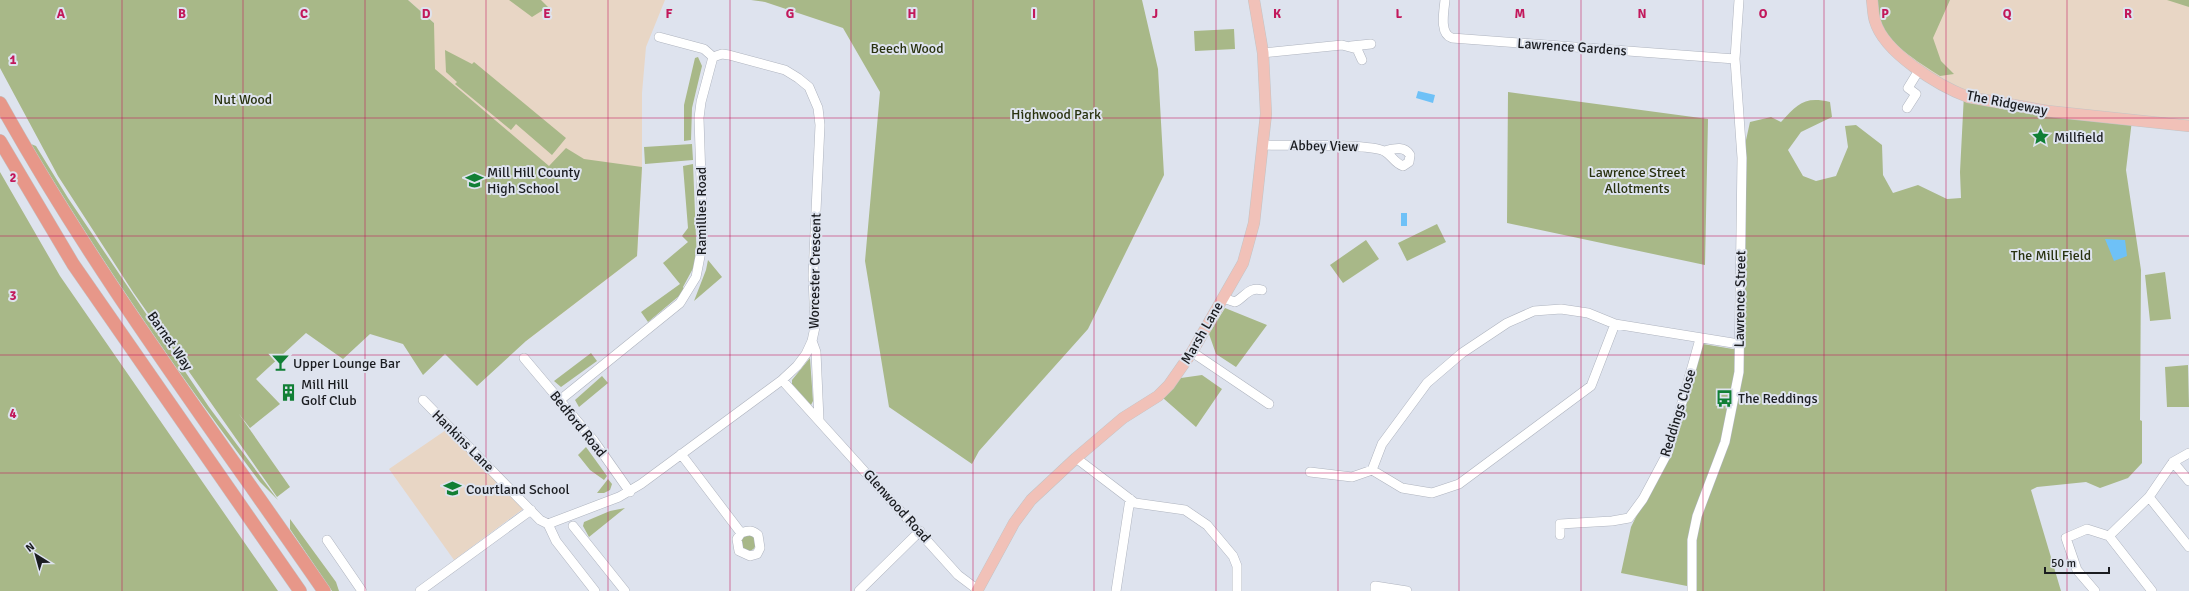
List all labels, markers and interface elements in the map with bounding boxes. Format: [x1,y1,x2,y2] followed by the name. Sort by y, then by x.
[57,6,66,22] text: A
[178,6,186,22] text: B
[300,6,308,22] text: C
[422,6,431,22] text: D
[543,6,551,22] text: E
[666,6,673,22] text: F
[786,6,794,22] text: G
[908,6,916,22] text: H
[1032,6,1036,22] text: I
[1152,6,1158,22] text: J
[1273,6,1281,22] text: K
[1396,6,1403,22] text: L
[1515,6,1526,22] text: M
[1637,6,1647,22] text: N
[1759,6,1768,22] text: O
[1881,6,1889,22] text: P
[2003,6,2012,22] text: Q
[2124,6,2132,22] text: R
[1517,35,1627,59] street label: Lawrence Gardens
[870,40,944,57] park label: Beech Wood
[9,52,17,68] text: 1
[1965,87,2049,119] street label: The Ridgeway
[214,91,272,108] park label: Nut Wood
[1011,106,1101,123] park label: Highwood Park
[2031,127,2051,147] place icon: Millfield
[2054,129,2104,146] place label: Millfield
[1290,137,1358,155] street label: Abbey View
[487,164,581,197] place label: Mill Hill County High School
[1589,164,1686,197] park label: Lawrence Street Allotments
[693,167,710,255] street label: Ramillies Road
[9,170,17,186] text: 2
[464,170,484,190] school or university icon: Mill Hill County High School
[805,213,825,329] street label: Worcester Crescent
[2011,247,2091,264] park label: The Mill Field
[1731,250,1749,348] street label: Lawrence Street
[9,288,17,304] text: 3
[1177,299,1227,367] street label: Marsh Lane
[143,308,197,374] street label: Barnet Way
[270,353,290,373] bar icon: Upper Lounge Bar
[293,355,401,372] place label: Upper Lounge Bar
[1657,367,1699,459] street label: Reddings Close
[301,376,357,409] place label: Mill Hill Golf Club
[278,382,298,402] building icon: Mill Hill Golf Club
[546,387,610,461] street label: Bedford Road
[1715,388,1735,408] bus stop icon: The Reddings
[1738,390,1818,407] place label: The Reddings
[9,406,17,422] text: 4
[428,406,498,476] street label: Hankins Lane
[860,466,934,546] street label: Glenwood Road
[443,479,463,499] school or university icon: Courtland School
[466,481,570,498] place label: Courtland School
[16,535,56,575] north arrow
[23,540,37,555] text: N
[2045,549,2109,575] scale bar
[2051,556,2076,571] text: 50 m

